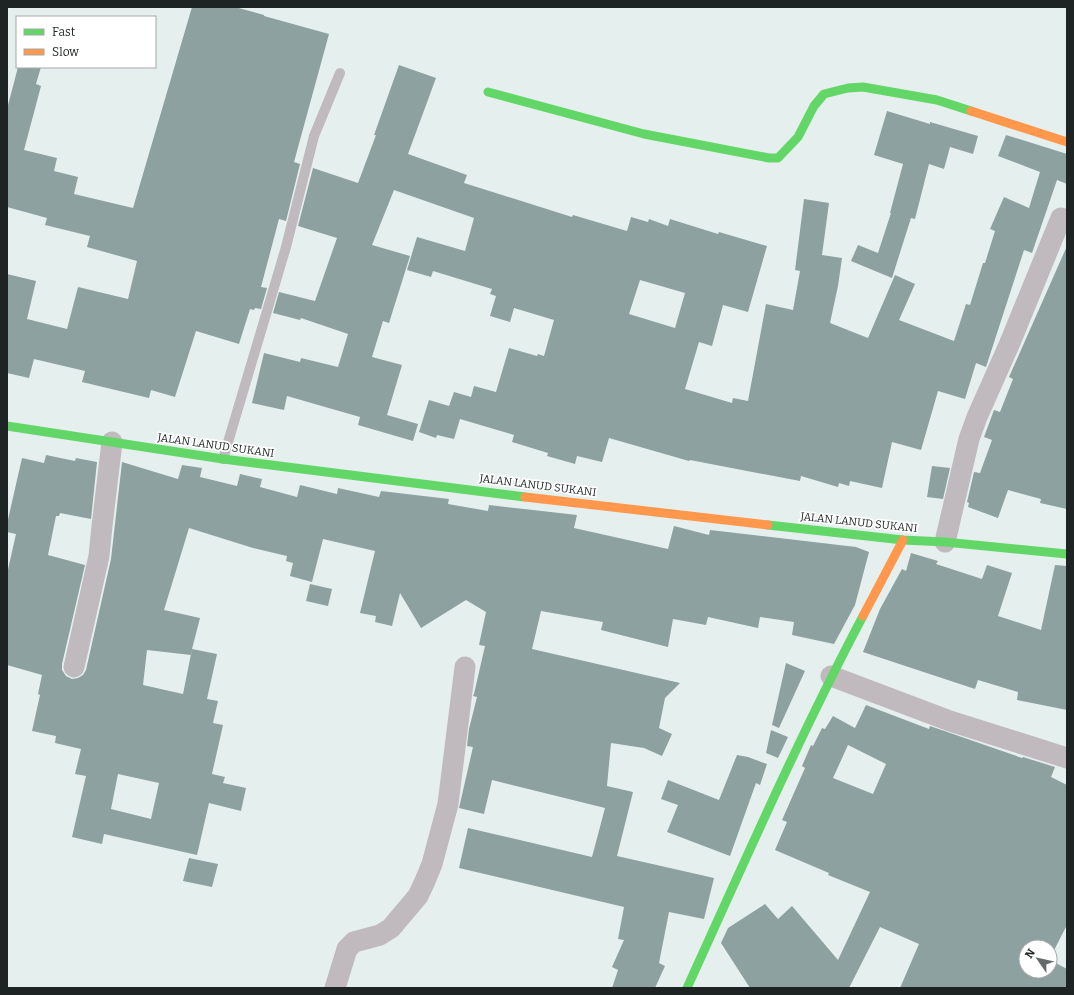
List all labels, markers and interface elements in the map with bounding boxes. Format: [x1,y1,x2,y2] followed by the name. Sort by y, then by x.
[16,16,156,68] legend
[52,25,76,39] text: Fast
[52,45,79,59] text: Slow
[156,431,275,460] street label: JALAN LANUD SUKANI
[478,472,597,499] street label: JALAN LANUD SUKANI
[799,510,918,535] street label: JALAN LANUD SUKANI
[1018,939,1058,979] north arrow
[1022,946,1038,961] text: N

